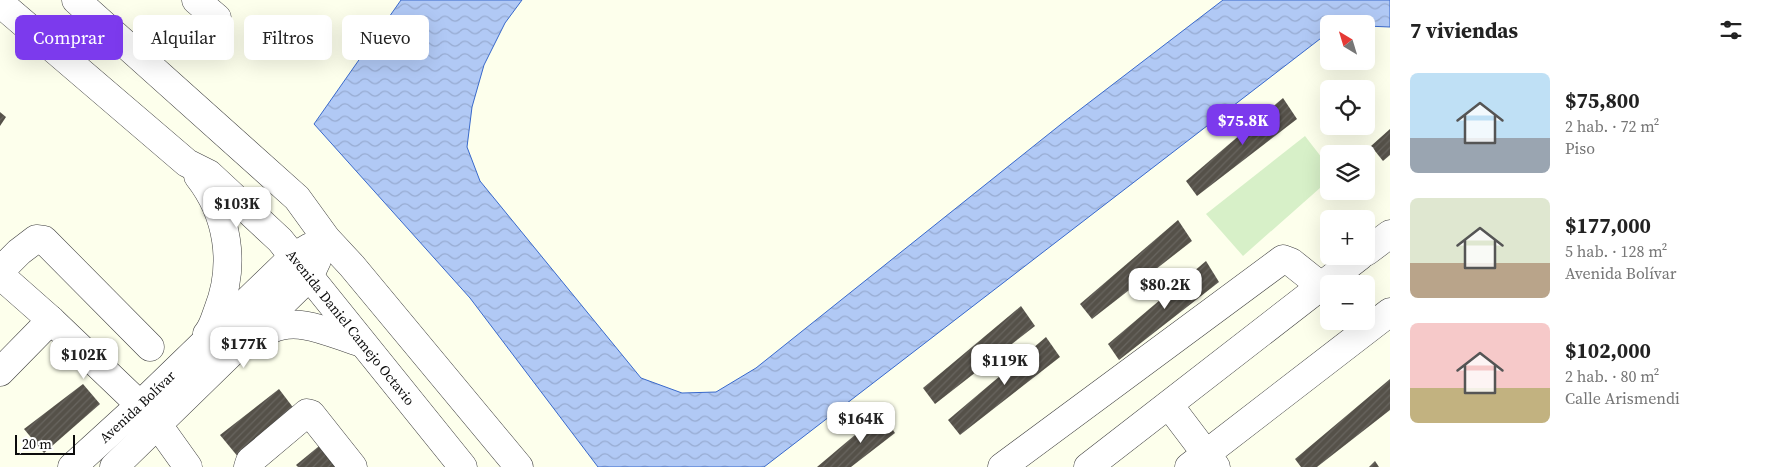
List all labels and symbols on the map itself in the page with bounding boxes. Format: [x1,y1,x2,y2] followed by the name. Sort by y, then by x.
[1320,15,1375,70] north arrow
[1202,104,1284,146] pin: $75.8K
[202,186,272,229] pin: $103K
[282,245,420,410] street label: Avenida Daniel Camejo Octavio
[1124,268,1206,310] pin: $80.2K
[209,326,279,369] pin: $177K
[49,338,119,380] pin: $102K
[970,344,1040,386] pin: $119K
[95,366,180,447] street label: Avenida Bolívar
[826,402,896,444] pin: $164K
[15,432,75,455] scale bar

